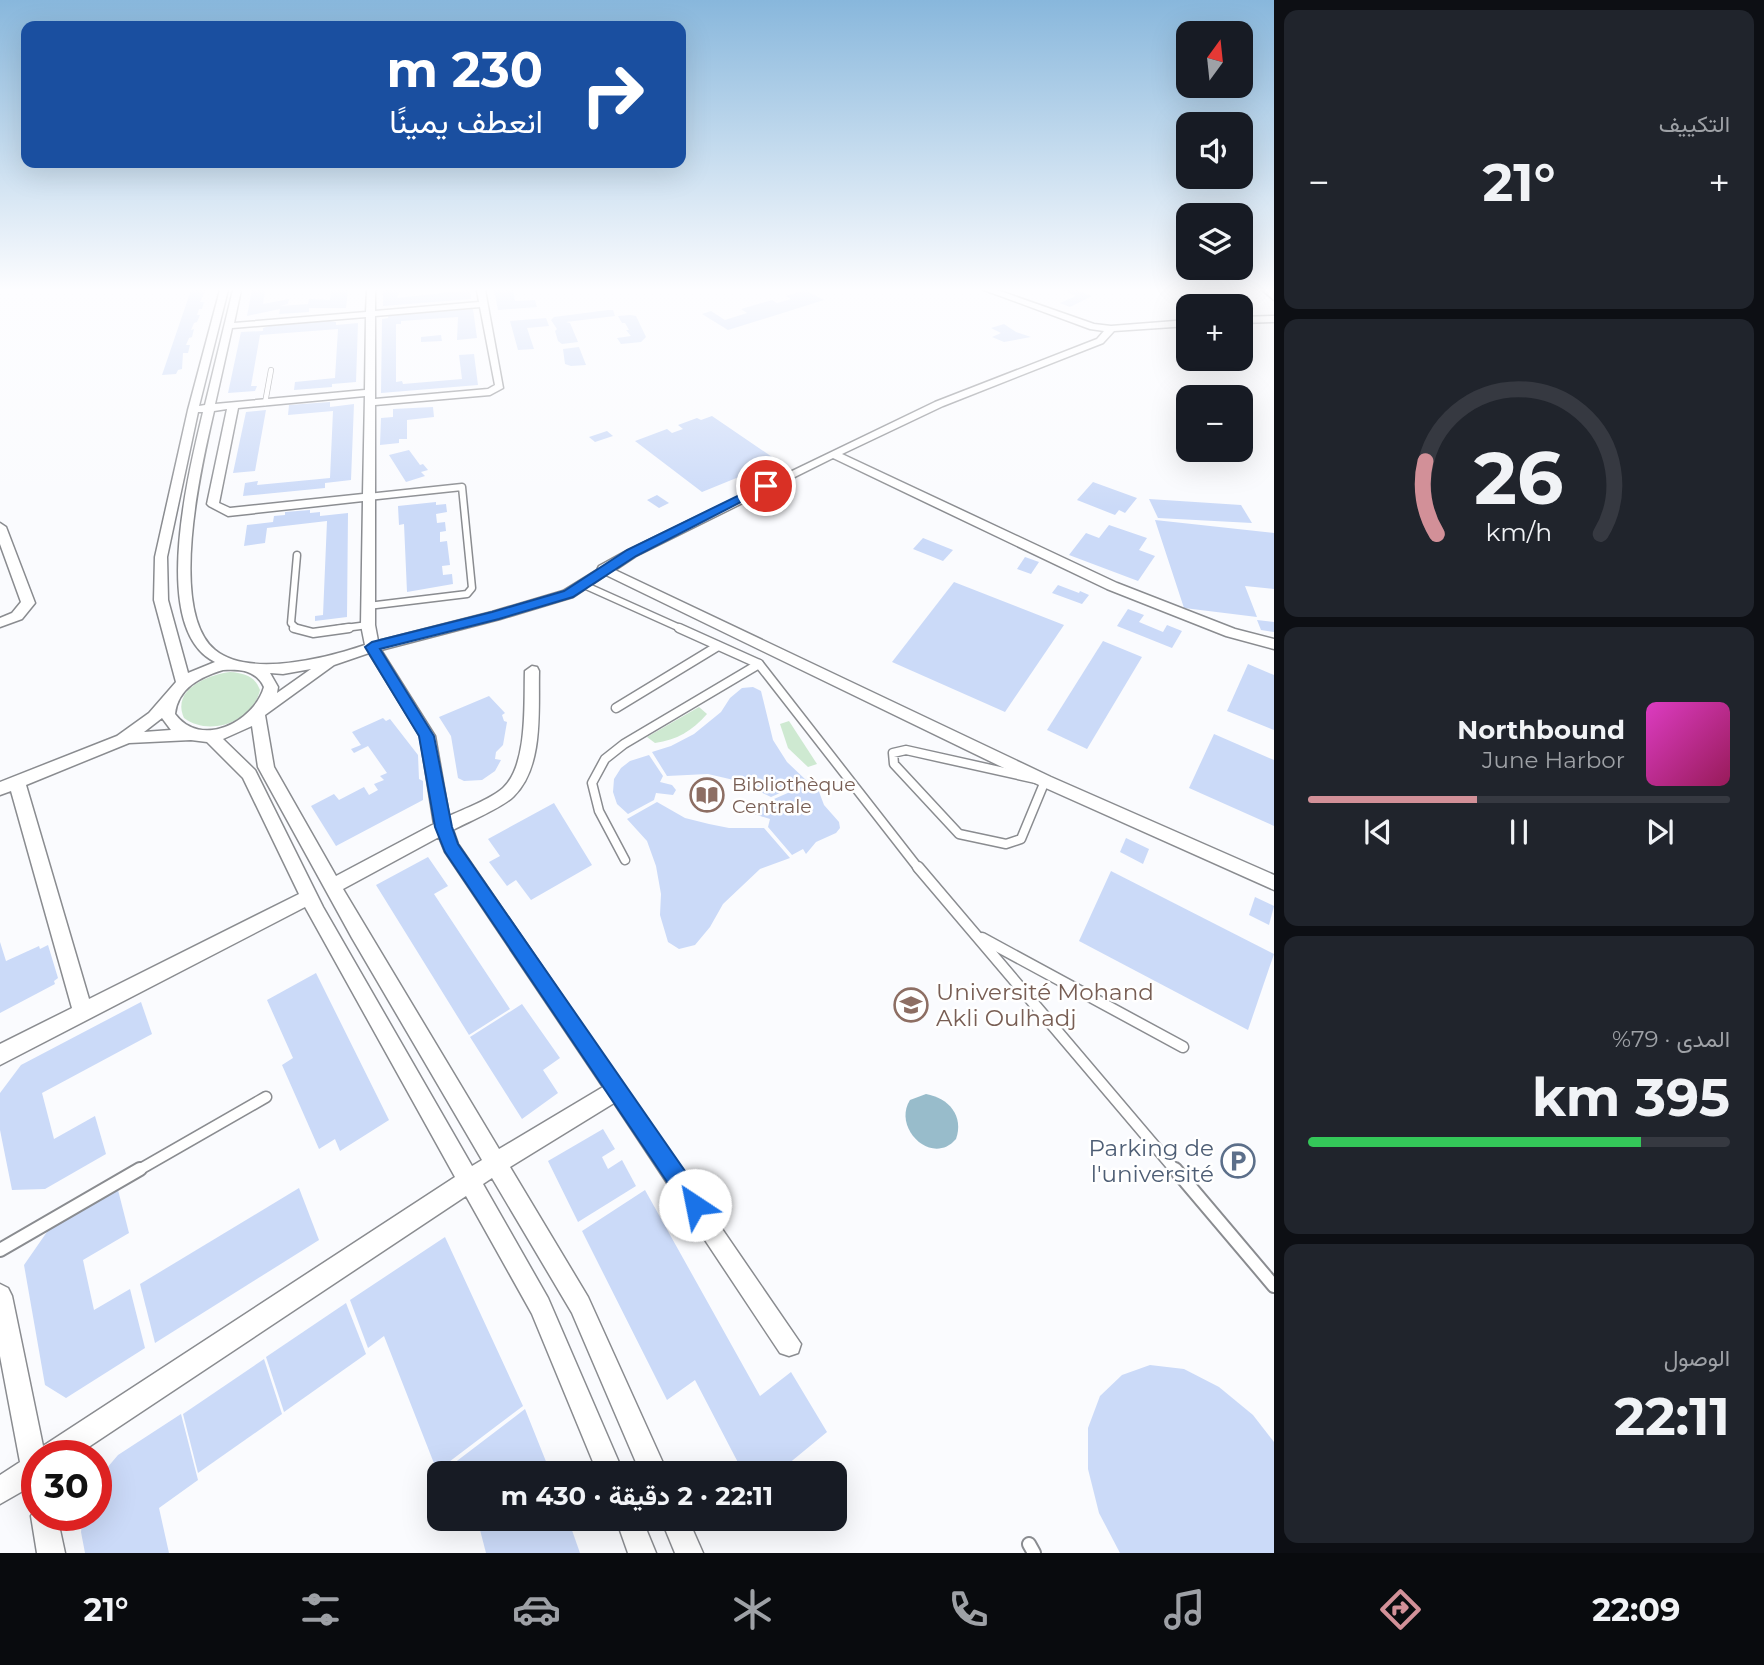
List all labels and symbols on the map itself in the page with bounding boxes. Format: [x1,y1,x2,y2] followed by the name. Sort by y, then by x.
[1176,21,1253,98] north arrow
[736,456,796,516] pin
[732,773,856,818] place label: Bibliothèque Centrale
[688,776,726,814] library icon: Bibliothèque Centrale
[936,978,1154,1032] place label: Université Mohand Akli Oulhadj
[892,986,930,1024] school or university icon: Université Mohand Akli Oulhadj
[1088,1134,1214,1188] place label: Parking de l'université
[1219,1142,1257,1180] parking icon: Parking de l'université
[658,1168,732,1242] position arrow
[21,1440,112,1531] speed limit sign: 30

